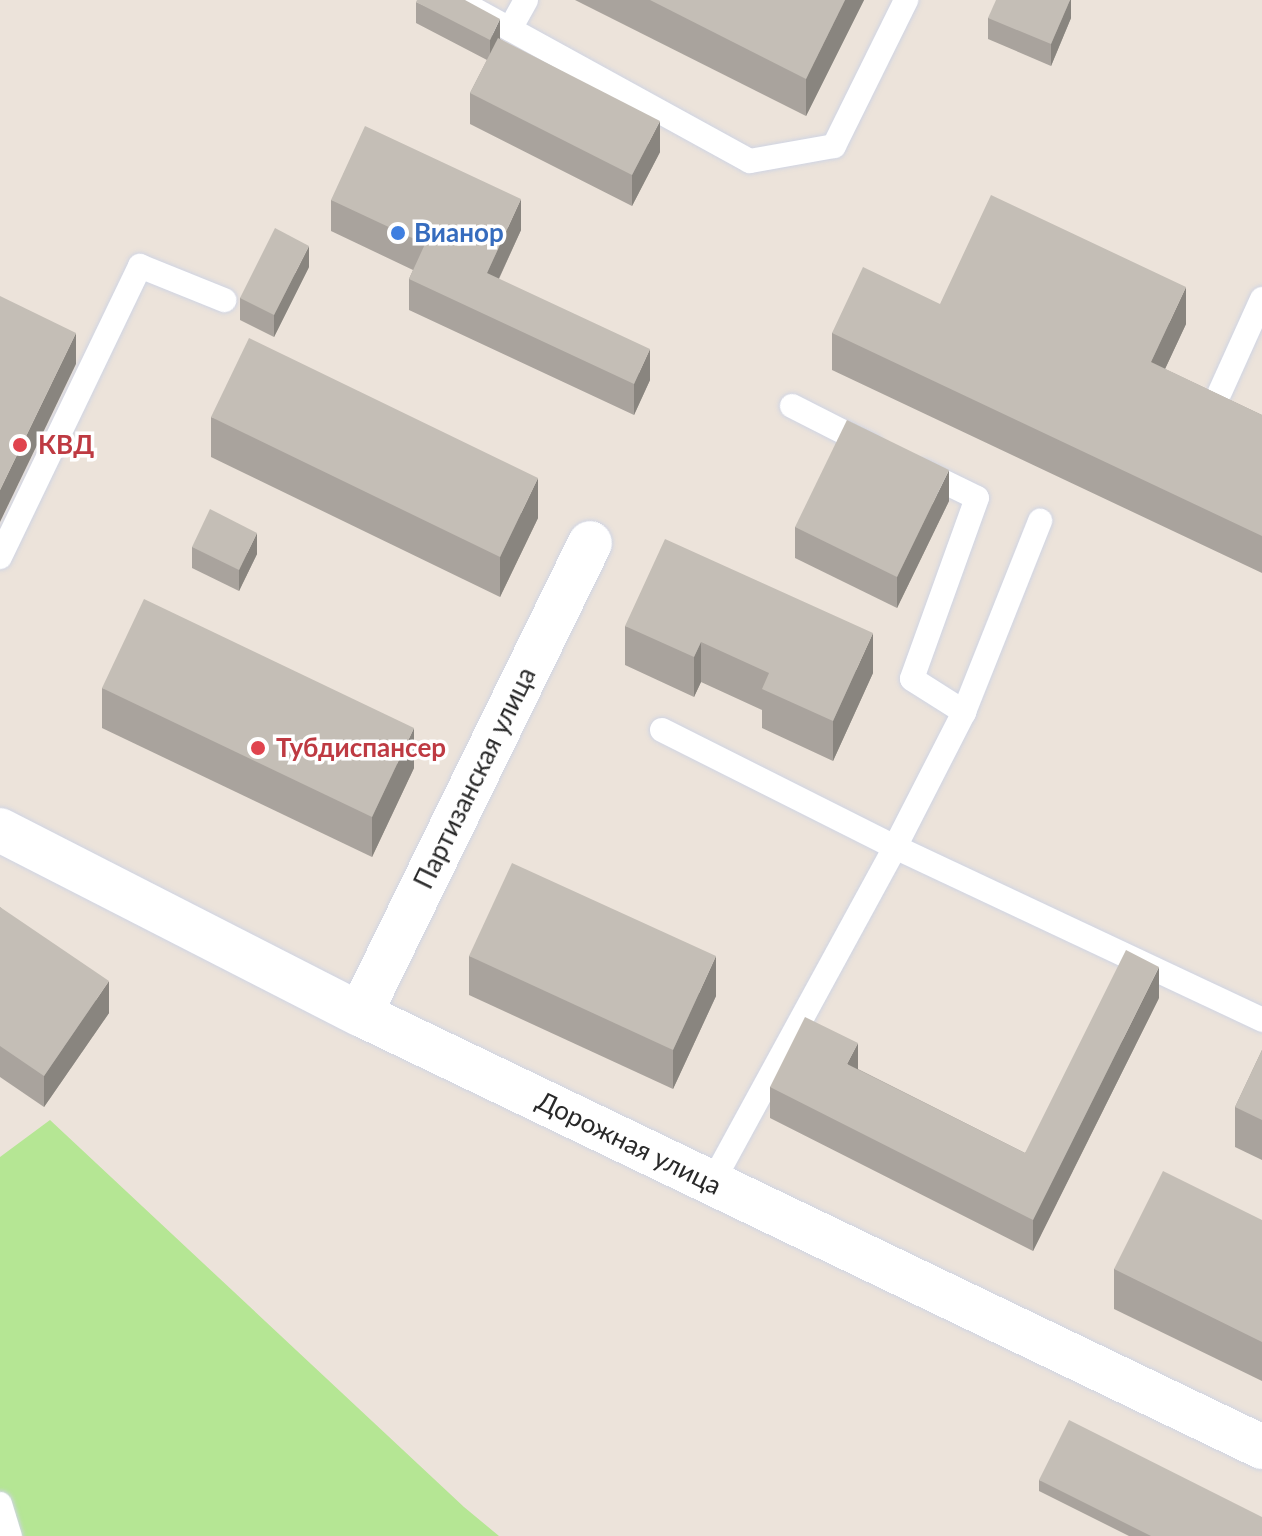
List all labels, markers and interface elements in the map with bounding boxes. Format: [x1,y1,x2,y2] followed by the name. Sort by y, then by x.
[414,217,504,249] place label: Вианор
[389,224,407,242] marker: Вианор
[38,429,94,461] place label: КВД
[9,434,31,456] marker: КВД
[408,662,542,894] street label: Партизанская улица
[276,732,446,764] place label: Тубдиспансер
[247,737,269,759] marker: Тубдиспансер
[532,1085,726,1201] street label: Дорожная улица

